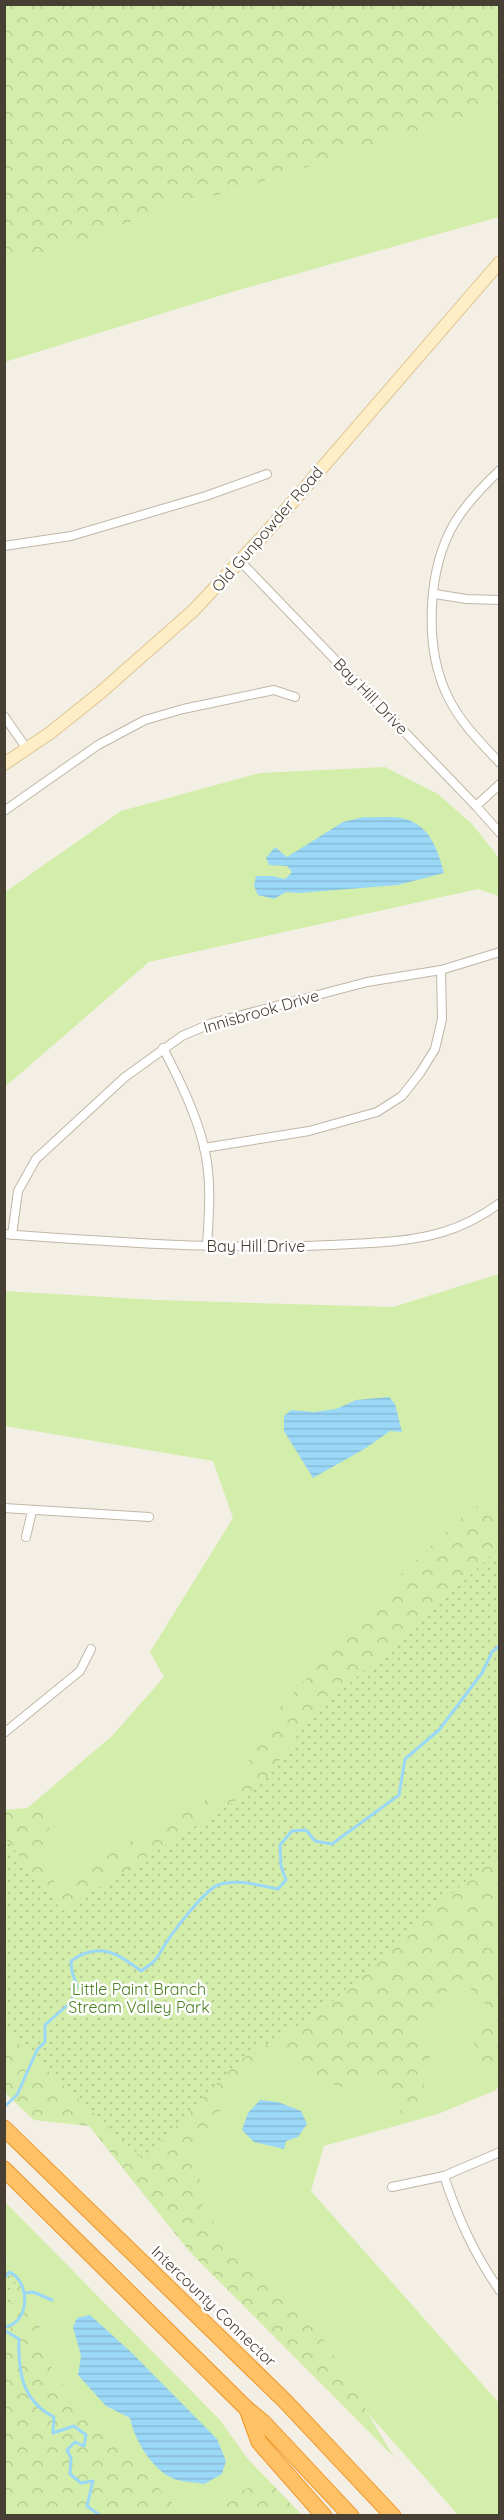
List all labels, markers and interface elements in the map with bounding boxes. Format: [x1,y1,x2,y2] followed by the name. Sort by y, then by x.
[207,462,327,596] street label: Old Gunpowder Road
[330,654,412,738] street label: Bay Hill Drive
[201,985,321,1037] street label: Innisbrook Drive
[207,1236,305,1256] street label: Bay Hill Drive
[68,1979,210,2017] park label: Little Paint Branch Stream Valley Park
[147,2241,281,2371] street label: Intercounty Connector

